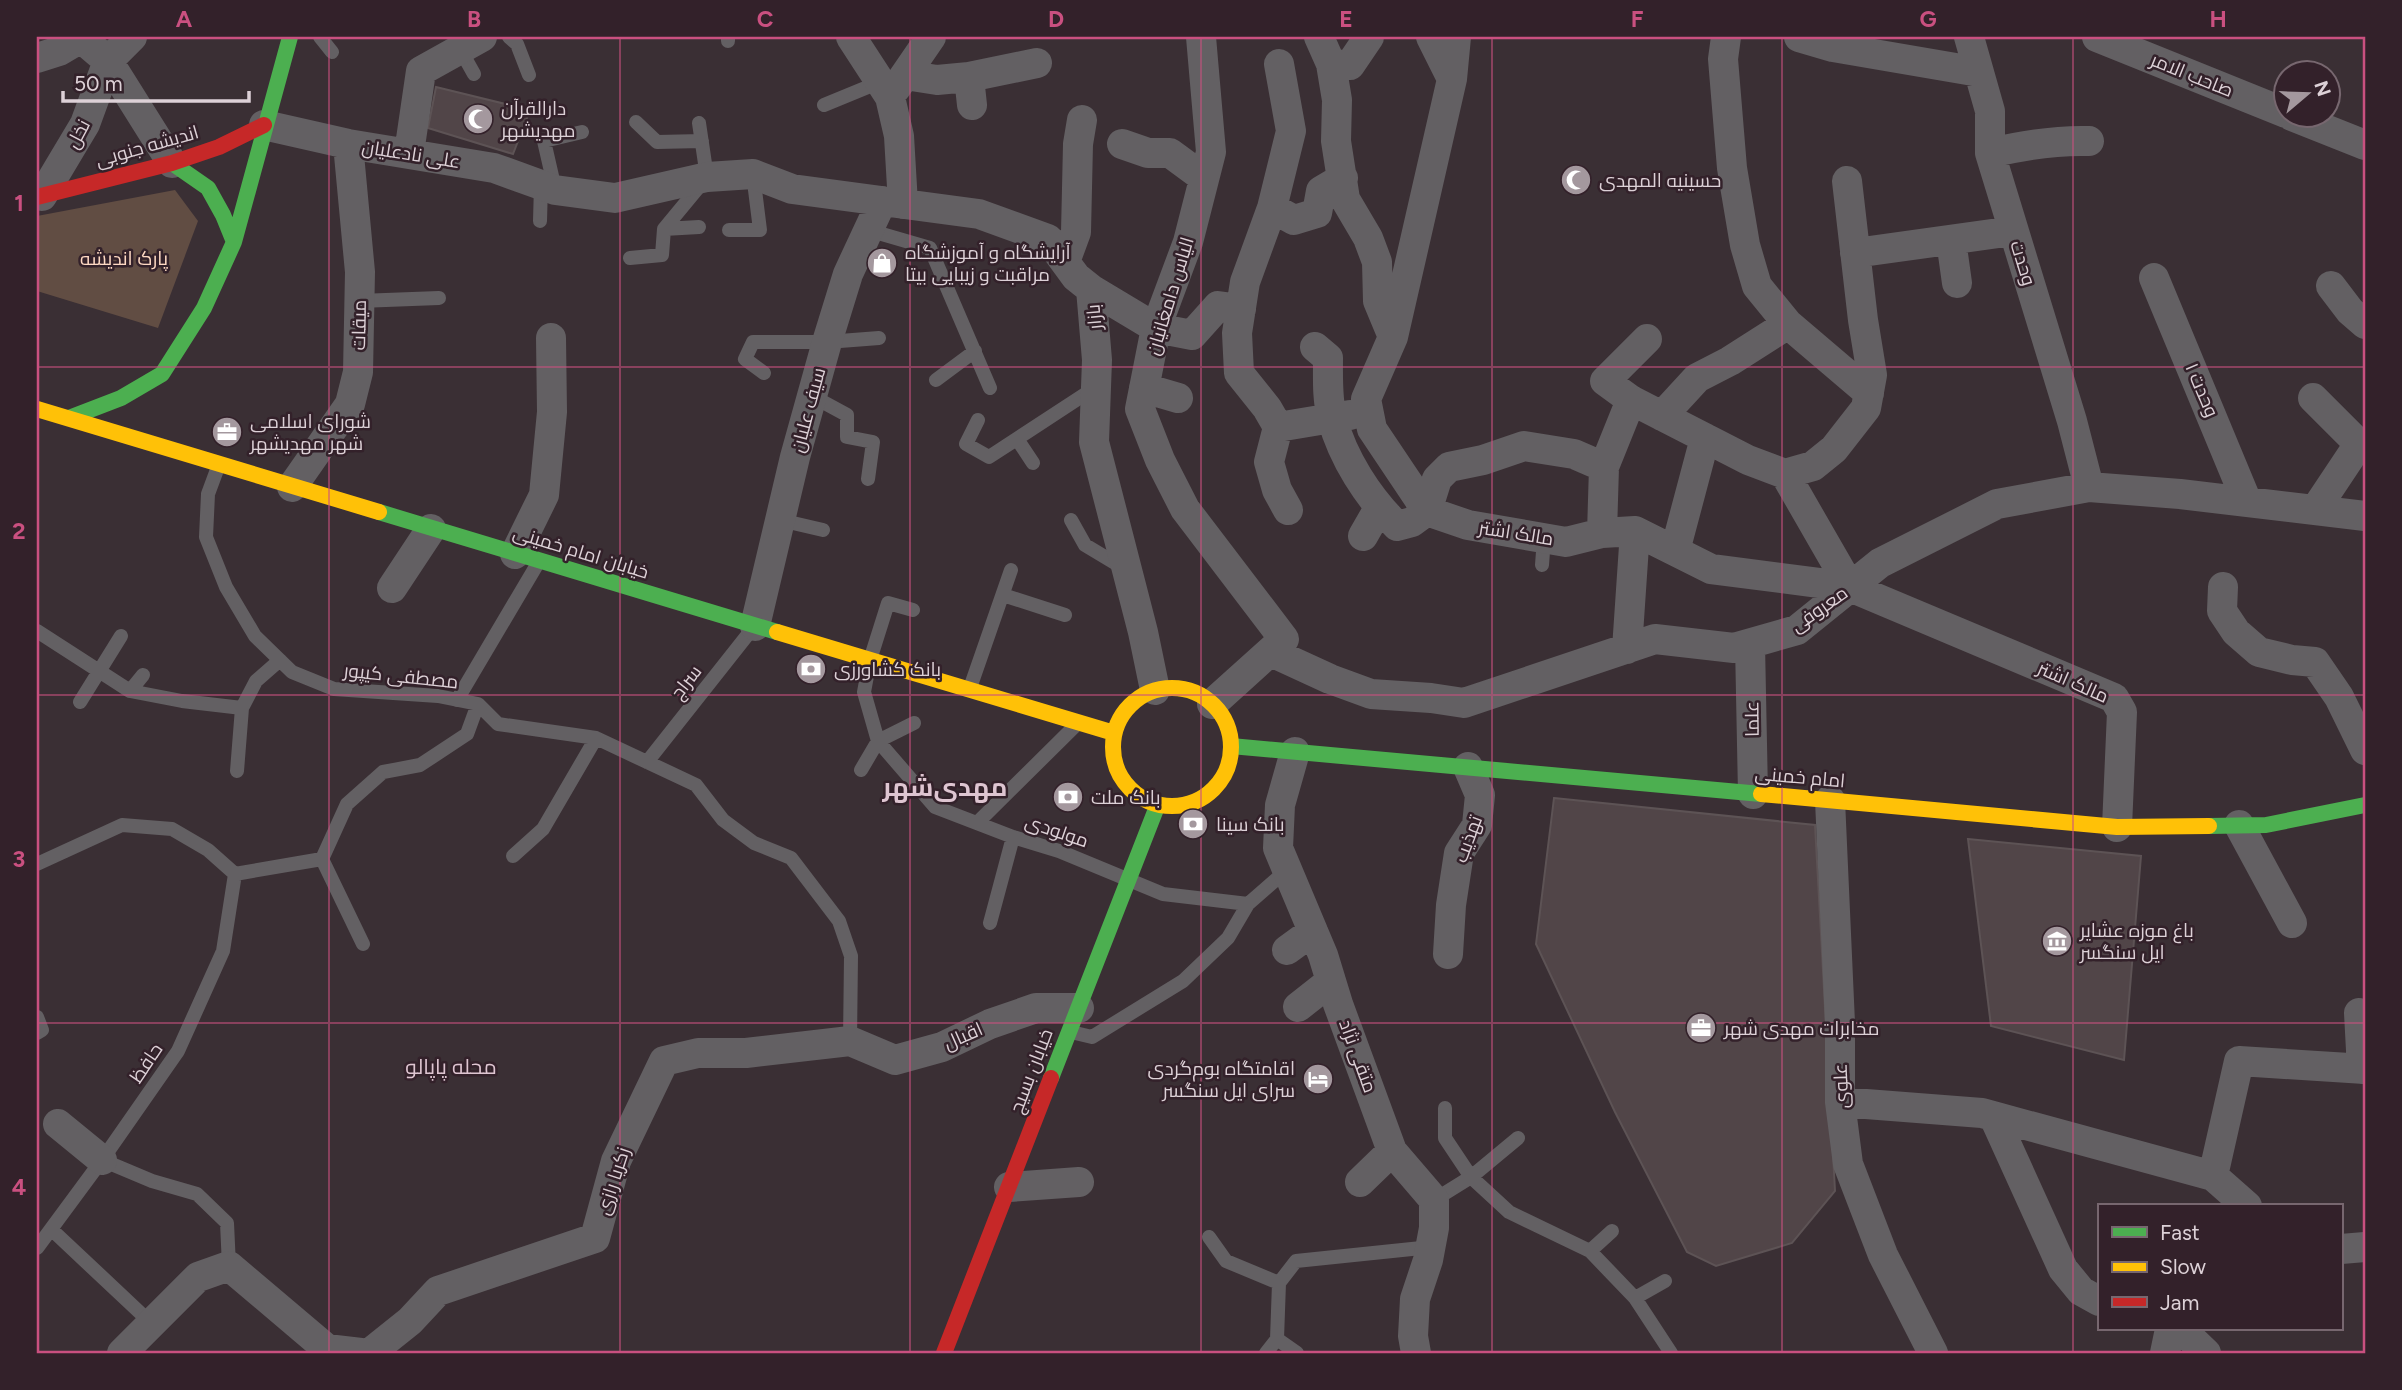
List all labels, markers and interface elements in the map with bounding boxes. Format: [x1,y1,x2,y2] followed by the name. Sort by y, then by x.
[176,5,193,33] text: A
[467,5,481,33] text: B
[757,5,774,33] text: C
[1048,5,1064,33] text: D
[1339,5,1353,33] text: E
[1631,5,1644,33] text: F
[1919,5,1937,33] text: G
[2209,5,2227,33] text: H
[2146,48,2237,102] street label: صاحب الامر
[63,60,248,104] scale bar
[2272,60,2342,130] north arrow
[74,71,123,96] text: 50 m
[2309,78,2336,99] text: N
[500,97,576,142] place label: دارالقرآن مهدیشهر
[461,102,495,136] mosque icon: دارالقرآن مهدیشهر
[61,115,95,153] street label: نخل
[93,120,201,172] street label: اندیشه جنوبی
[360,135,462,173] street label: علی نادعلیان
[1559,163,1593,197] mosque icon: حسینیه المهدی
[1599,169,1721,192] place label: حسینیه المهدی
[14,189,24,217] text: 1
[1141,234,1199,358] street label: الیاس دامغانیان
[2005,238,2041,288] street label: وحدت
[905,241,1071,286] place label: آرایشگاه و آموزشگاه مراقبت و زیبایی بیتا
[865,246,899,280] shop icon: آرایشگاه و آموزشگاه مراقبت و زیبایی بیتا
[80,247,168,271] park label: پارک اندیشه
[347,300,371,350] street label: میقات
[1081,303,1107,332] street label: بازار
[2180,359,2224,421] street label: وحدت ۱
[786,365,830,455] street label: سیف علیان
[249,410,371,455] place label: شورای اسلامی شهر مهدیشهر
[210,415,244,449] office icon: شورای اسلامی شهر مهدیشهر
[1476,516,1555,550] street label: مالک اشتر
[12,517,26,545] text: 2
[510,520,652,585] street label: خیابان امام خمینی
[1786,581,1852,637] street label: معروفی
[794,652,828,686] bank icon: بانک کشاورزی
[2033,656,2112,708] street label: مالک اشتر
[341,658,460,693] street label: مصطفی کیپور
[834,658,941,681] place label: بانک کشاورزی
[665,660,708,705] street label: سراج
[1740,701,1764,737] street label: علما
[1754,762,1846,794] street label: امام خمینی
[882,771,1007,803] district label: مهدی‌شهر
[1051,780,1085,814] bank icon: بانک ملت
[1091,786,1161,809] place label: بانک ملت
[1176,807,1210,841] bank icon: بانک سینا
[1022,809,1092,853] street label: مولودی
[1449,812,1487,866] street label: تهذیب
[1216,813,1284,836] place label: بانک سینا
[13,845,25,873] text: 3
[2079,919,2194,964] place label: باغ موزه عشایر ایل سنگسر
[2040,924,2074,958] museum icon: باغ موزه عشایر ایل سنگسر
[1684,1011,1718,1045] office icon: مخابرات مهدی شهر
[1334,1016,1382,1096] street label: متقی نژاد
[940,1017,986,1055] street label: اقبال
[1723,1017,1879,1040] place label: مخابرات مهدی شهر
[1004,1025,1059,1117] street label: خیابان بسیج
[124,1039,168,1087] street label: حافظ
[405,1054,497,1081] district label: محله پاپالو
[1147,1057,1295,1102] place label: اقامتگاه بوم‌گردی سرای ایل سنگسر
[1301,1062,1335,1096] hotel icon: اقامتگاه بوم‌گردی سرای ایل سنگسر
[1829,1063,1853,1109] street label: علوی
[591,1144,635,1218] street label: زکریا رازی
[12,1173,26,1201] text: 4
[2098,1204,2342,1330] legend
[2160,1220,2200,1245] text: Fast
[2160,1254,2206,1279] text: Slow
[2160,1290,2199,1315] text: Jam

